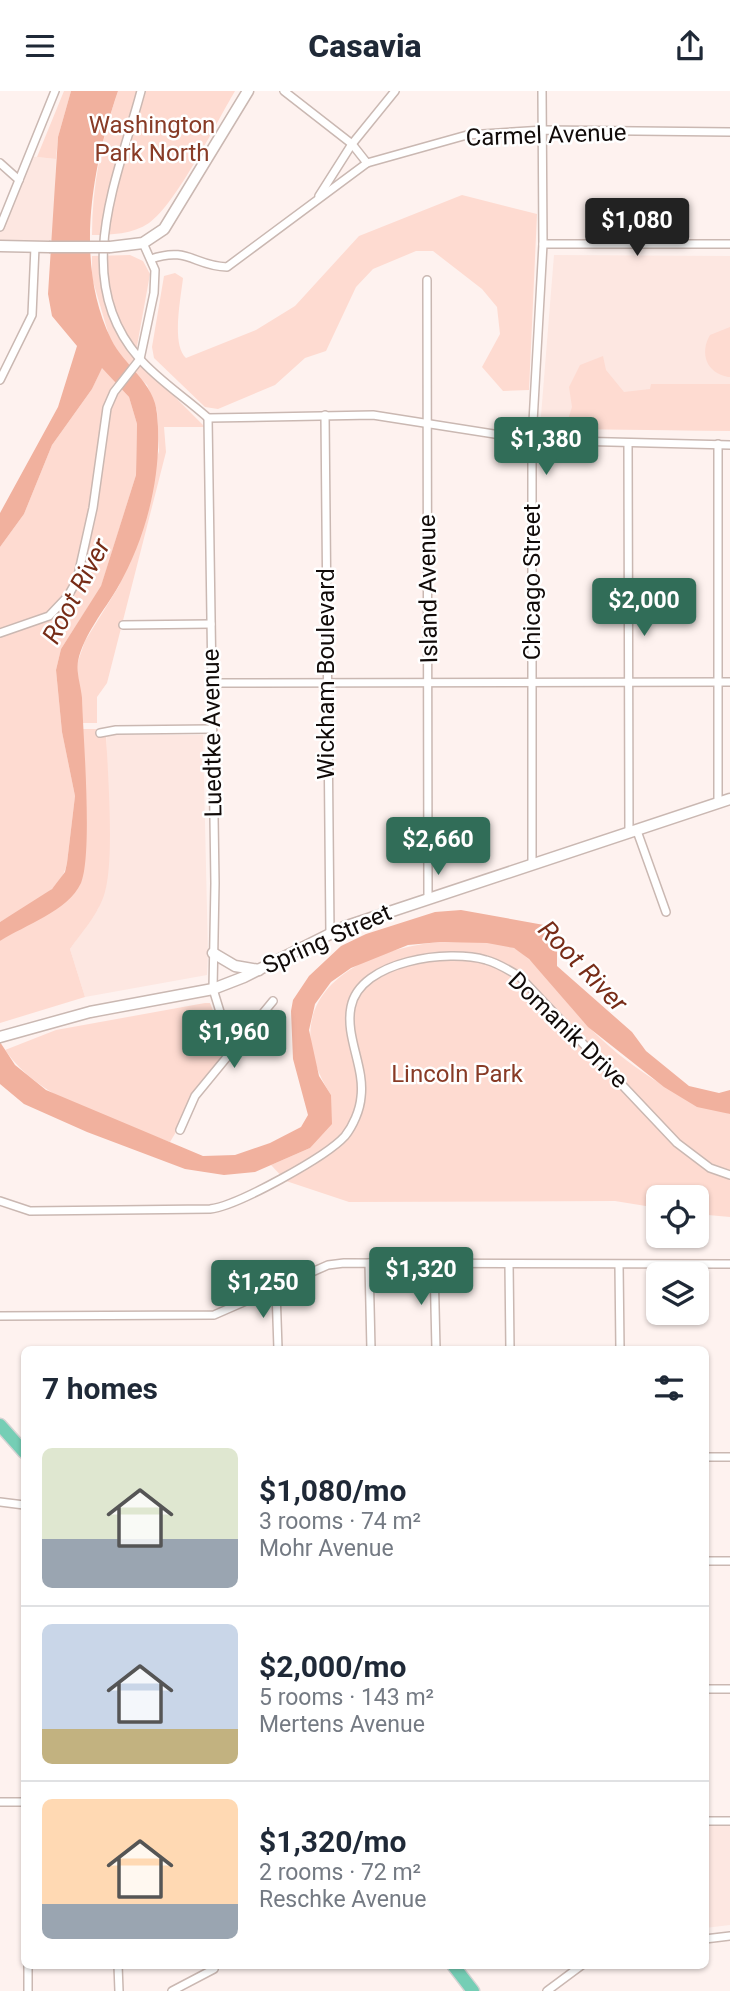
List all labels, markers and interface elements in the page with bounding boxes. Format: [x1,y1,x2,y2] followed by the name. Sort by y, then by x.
[21,27,59,65] icon: menu
[308,27,422,65] text: Casavia
[671,27,709,65] icon: share
[89,111,215,167] park label: Washington Park North
[465,118,627,152] street label: Carmel Avenue
[580,199,694,258] pin: $1,080
[601,207,673,234] text: $1,080
[489,417,603,477] pin: $1,380
[510,426,582,453] text: $1,380
[518,503,546,660] street label: Chicago Street
[413,514,443,664] street label: Island Avenue
[36,532,117,649] water label: Root River
[312,568,340,780] street label: Wickham Boulevard
[587,579,701,638] pin: $2,000
[608,587,680,614] text: $2,000
[197,648,227,818] street label: Luedtke Avenue
[381,817,495,877] pin: $2,660
[402,826,474,853] text: $2,660
[258,898,396,980] street label: Spring Street
[532,914,635,1019] water label: Root River
[503,966,633,1094] street label: Domanik Drive
[177,1011,291,1070] pin: $1,960
[198,1019,270,1046] text: $1,960
[391,1060,524,1088] park label: Lincoln Park
[646,1185,709,1325] map controls
[646,1185,709,1248] button: locate
[364,1247,478,1307] pin: $1,320
[385,1256,457,1283] text: $1,320
[206,1261,320,1320] pin: $1,250
[646,1262,709,1325] button: layers
[227,1269,299,1296] text: $1,250
[650,1369,688,1407] icon: filters
[42,1371,158,1406] text: 7 homes
[259,1473,407,1508] text: $1,080/mo
[98,1476,182,1560] icon: home
[259,1508,421,1535] text: 3 rooms · 74 m²
[259,1535,394,1562] text: Mohr Avenue
[259,1649,407,1684] text: $2,000/mo
[98,1652,182,1736] icon: home
[259,1684,434,1711] text: 5 rooms · 143 m²
[259,1711,425,1738] text: Mertens Avenue
[259,1824,407,1859] text: $1,320/mo
[98,1827,182,1911] icon: home
[259,1859,421,1886] text: 2 rooms · 72 m²
[259,1886,427,1913] text: Reschke Avenue

